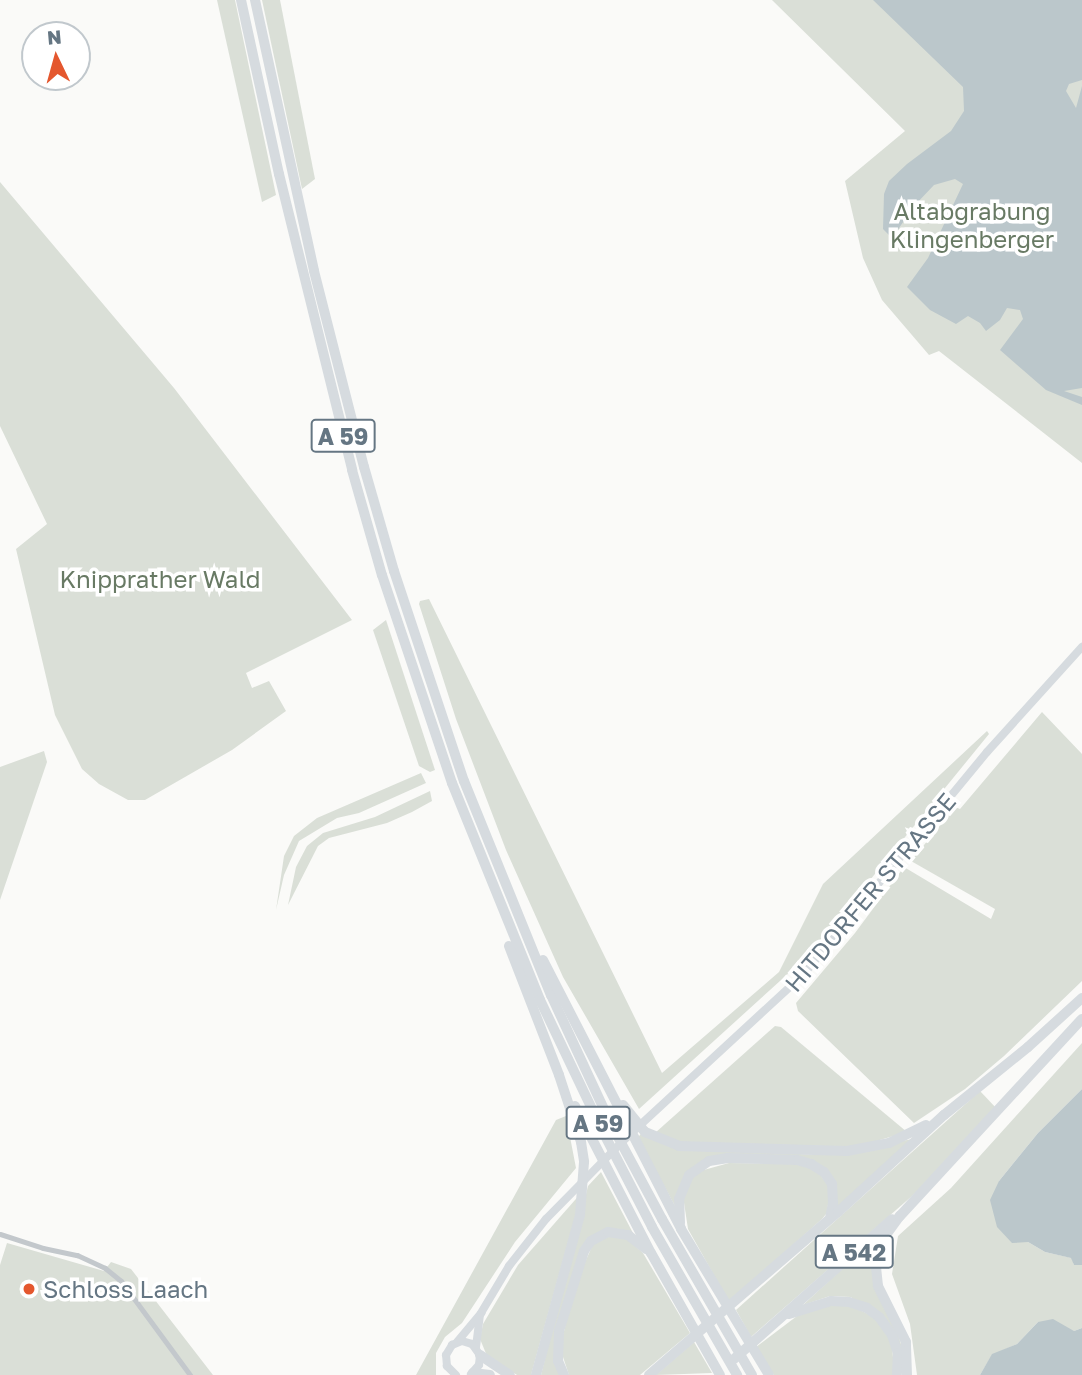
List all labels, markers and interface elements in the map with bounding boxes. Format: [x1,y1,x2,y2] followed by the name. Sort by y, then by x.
[21,21,91,91] north arrow
[46,24,62,49] text: N
[890,197,1054,253] park label: Altabgrabung Klingenberger
[310,416,376,456] road number: A 59
[59,565,261,593] park label: Knipprather Wald
[779,787,961,997] street label: HITDORFER STRASSE
[565,1104,631,1142] road number: A 59
[814,1232,894,1272] road number: A 542
[43,1275,208,1303] place label: Schloss Laach
[21,1281,37,1297] marker: Schloss Laach

